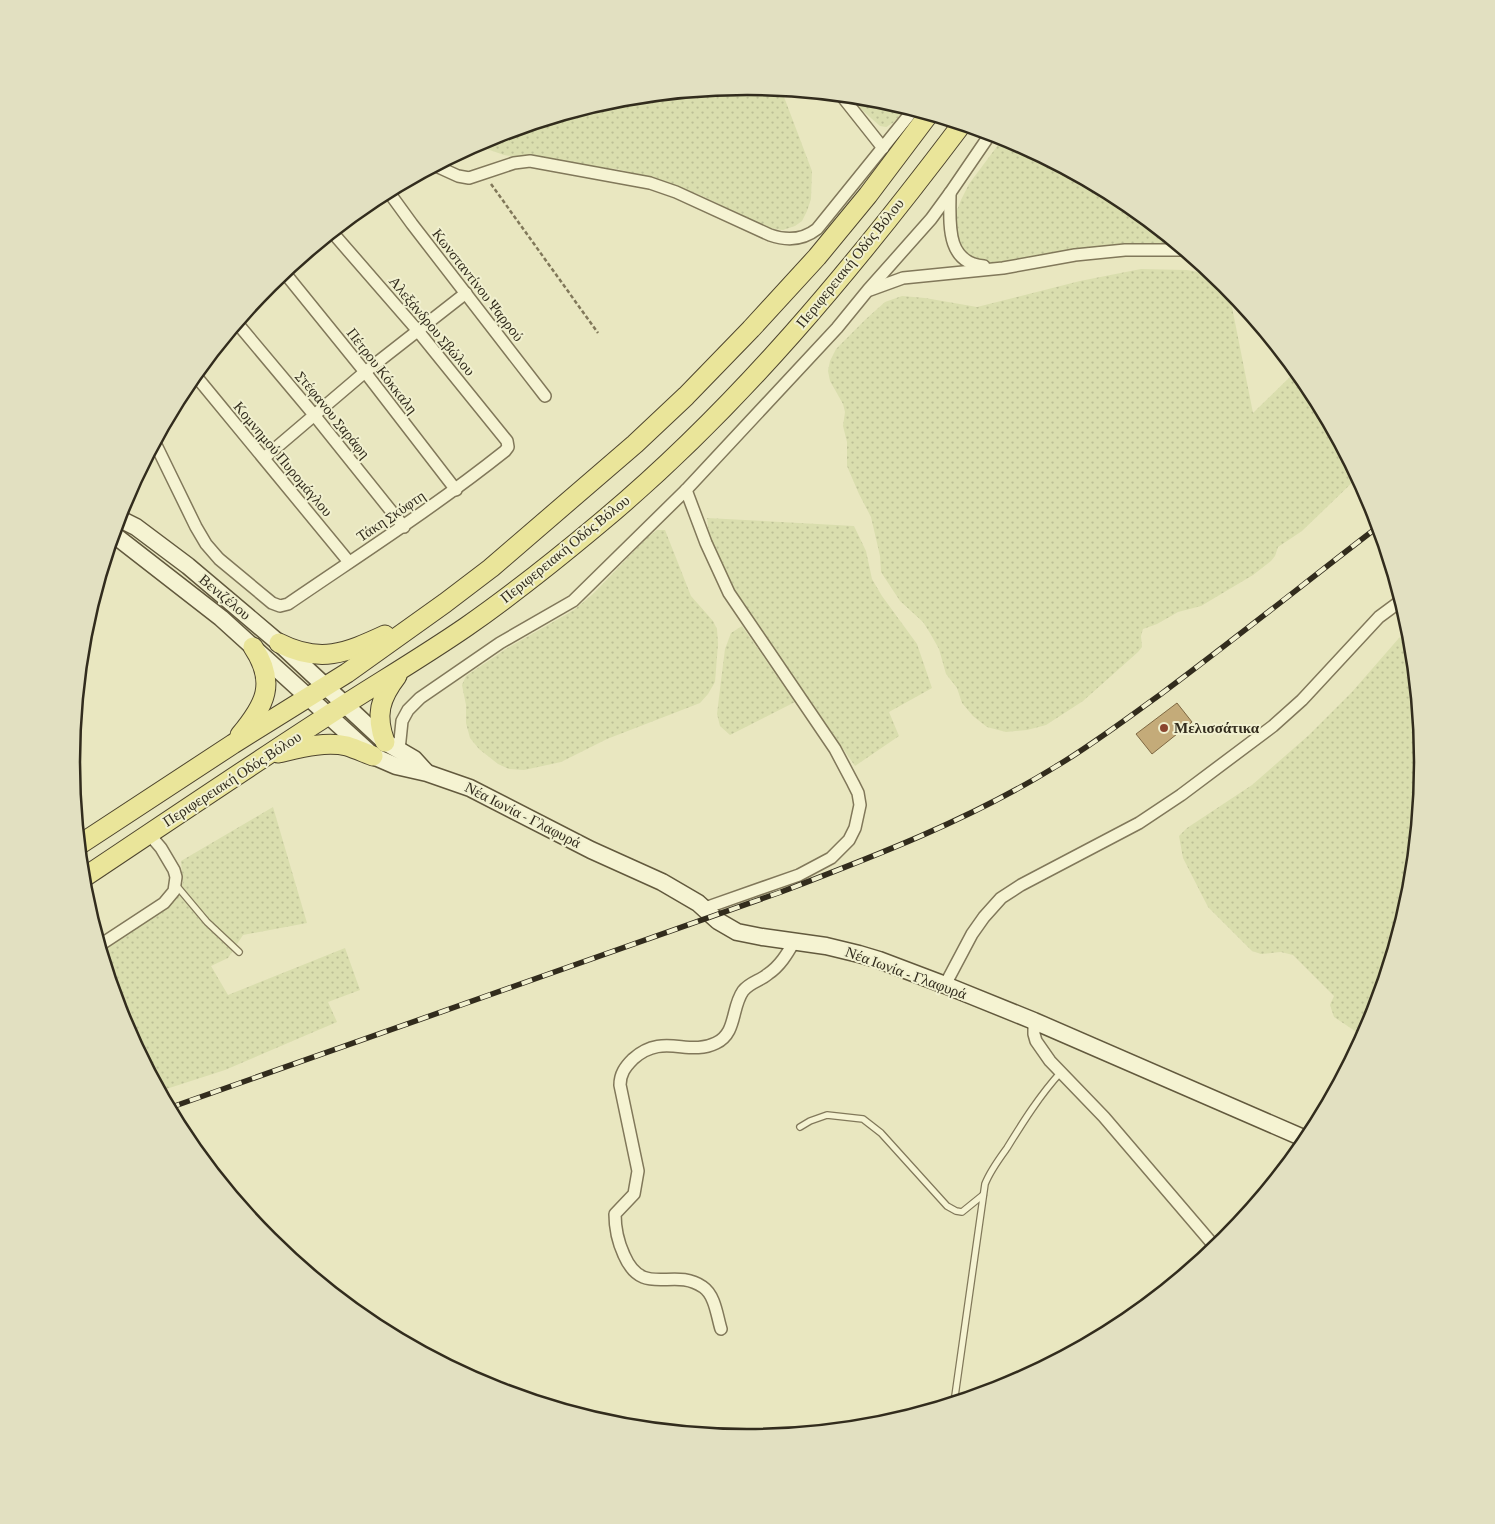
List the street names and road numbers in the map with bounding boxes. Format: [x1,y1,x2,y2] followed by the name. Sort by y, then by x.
[793,195,907,331] street label: Περιφερειακή Οδός Βόλου
[429,226,527,344] street label: Κωνσταντίνου Ψαρρού
[386,273,478,379] street label: Αλεξάνδρου Σβώλου
[344,325,421,417] street label: Πέτρου Κόκκαλη
[293,368,373,462] street label: Στέφανου Σαράφη
[230,398,336,520] street label: Κομνημού Πυρομάγλου
[354,487,428,545] street label: Τάκη Σκύφτη
[497,492,633,606] street label: Περιφερειακή Οδός Βόλου
[196,571,254,623] street label: Βενιζέλου
[160,728,304,830] street label: Περιφερειακή Οδός Βόλου
[462,779,584,851] street label: Νέα Ιωνία - Γλαφυρά
[843,944,969,1002] street label: Νέα Ιωνία - Γλαφυρά

